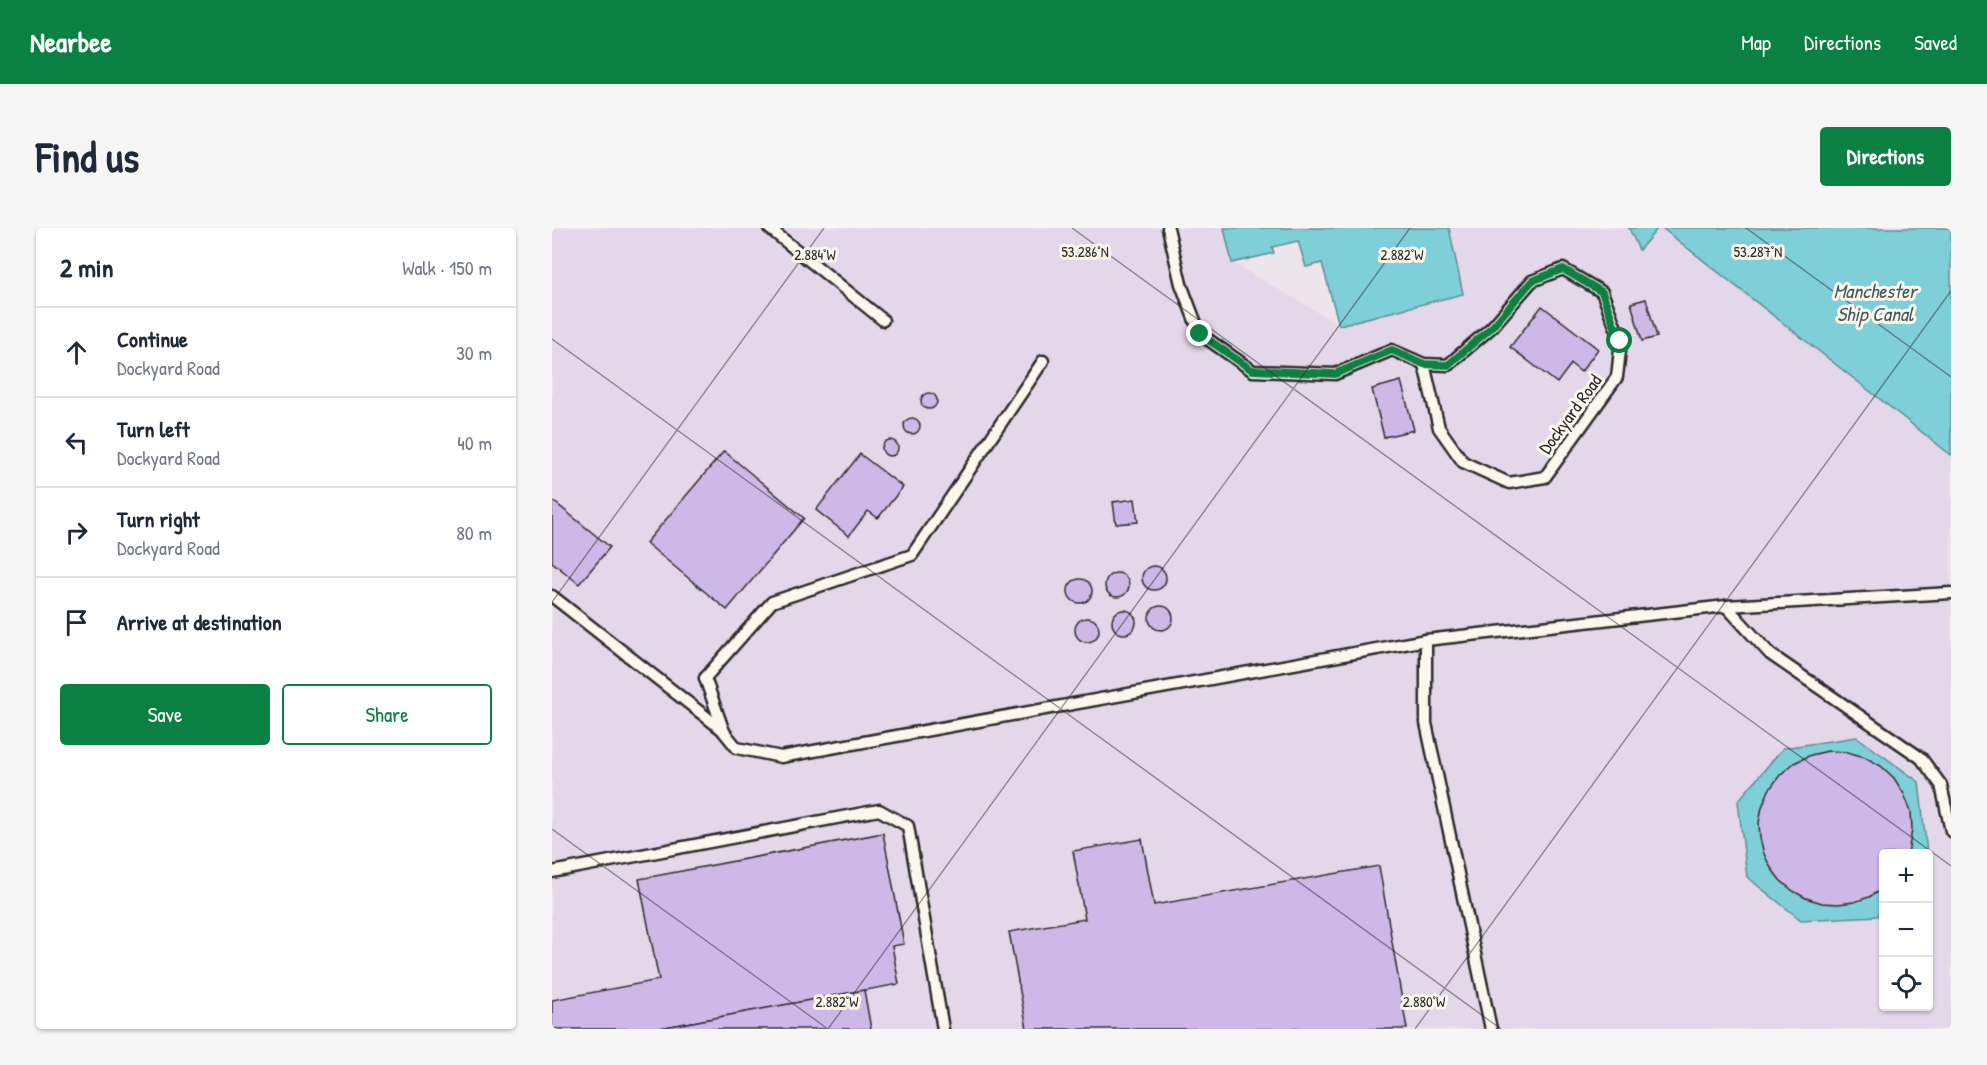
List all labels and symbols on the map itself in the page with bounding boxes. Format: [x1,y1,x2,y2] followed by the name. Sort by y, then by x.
[1061,241,1109,262] text: 53.286°N
[1734,241,1782,262] text: 53.287°N
[794,244,837,265] text: 2.884°W
[1381,244,1424,265] text: 2.882°W
[1833,277,1919,328] water label: Manchester Ship Canal
[1186,320,1212,346] route end
[1606,327,1632,353] route start
[1533,369,1607,459] street label: Dockyard Road
[816,991,859,1012] text: 2.882°W
[1403,991,1446,1012] text: 2.880°W

